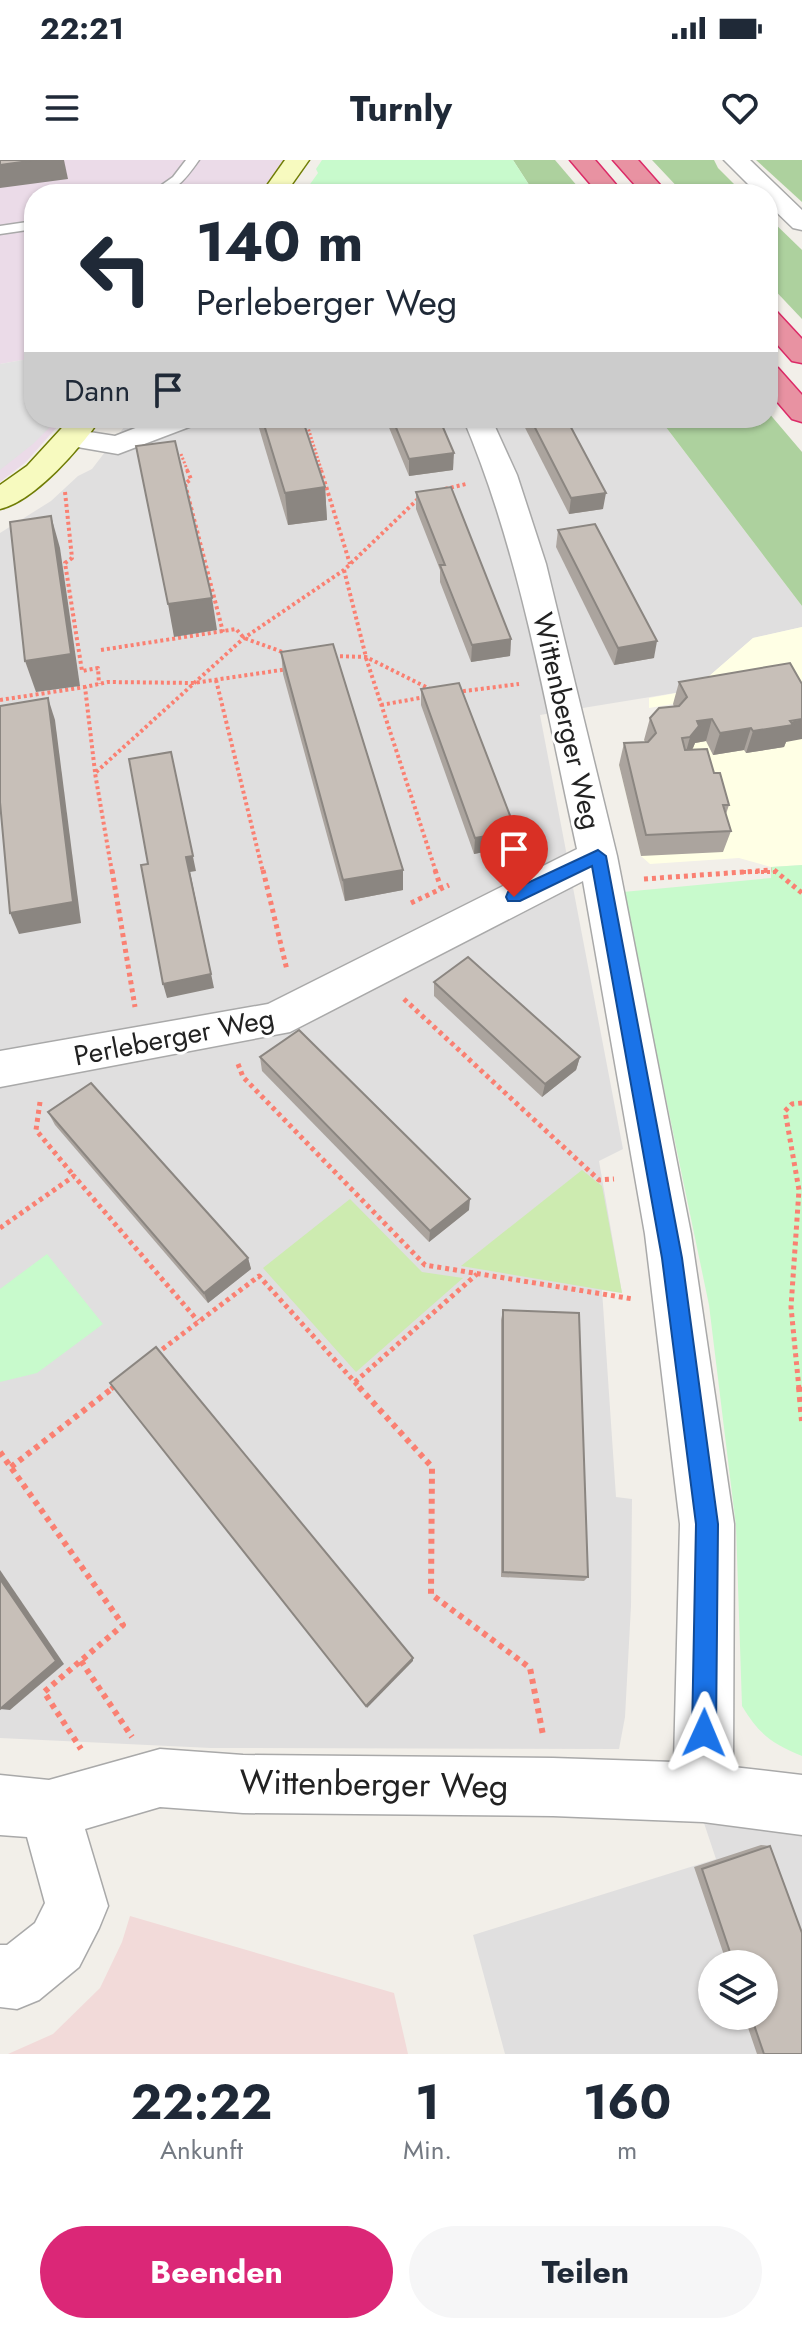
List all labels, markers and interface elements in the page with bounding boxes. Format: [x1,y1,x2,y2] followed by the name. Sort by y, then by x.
[40,7,124,50] text: 22:21
[350,82,452,134] text: Turnly
[40,86,84,130] icon: menu
[718,86,762,130] icon: heart
[196,201,363,282] text: 140 m
[64,216,168,320] icon: left
[196,276,457,328] text: Perleberger Weg
[146,368,190,412] icon: arrive
[64,369,130,412] text: Dann
[522,609,612,833] street label: Wittenberger Weg
[480,815,548,897] pin
[492,827,536,871] icon: arrive
[70,997,278,1077] street label: Perleberger Weg
[662,1691,746,1775] position arrow
[239,1757,509,1811] street label: Wittenberger Weg
[698,1950,778,2030] map controls
[698,1950,778,2030] button: layers
[131,2068,272,2137] text: 22:22
[415,2068,440,2137] text: 1
[583,2068,671,2137] text: 160
[160,2131,243,2169] text: Ankunft
[403,2131,452,2169] text: Min.
[617,2131,637,2169] text: m
[40,2226,393,2318] button: Beenden
[409,2226,762,2318] button: Teilen

